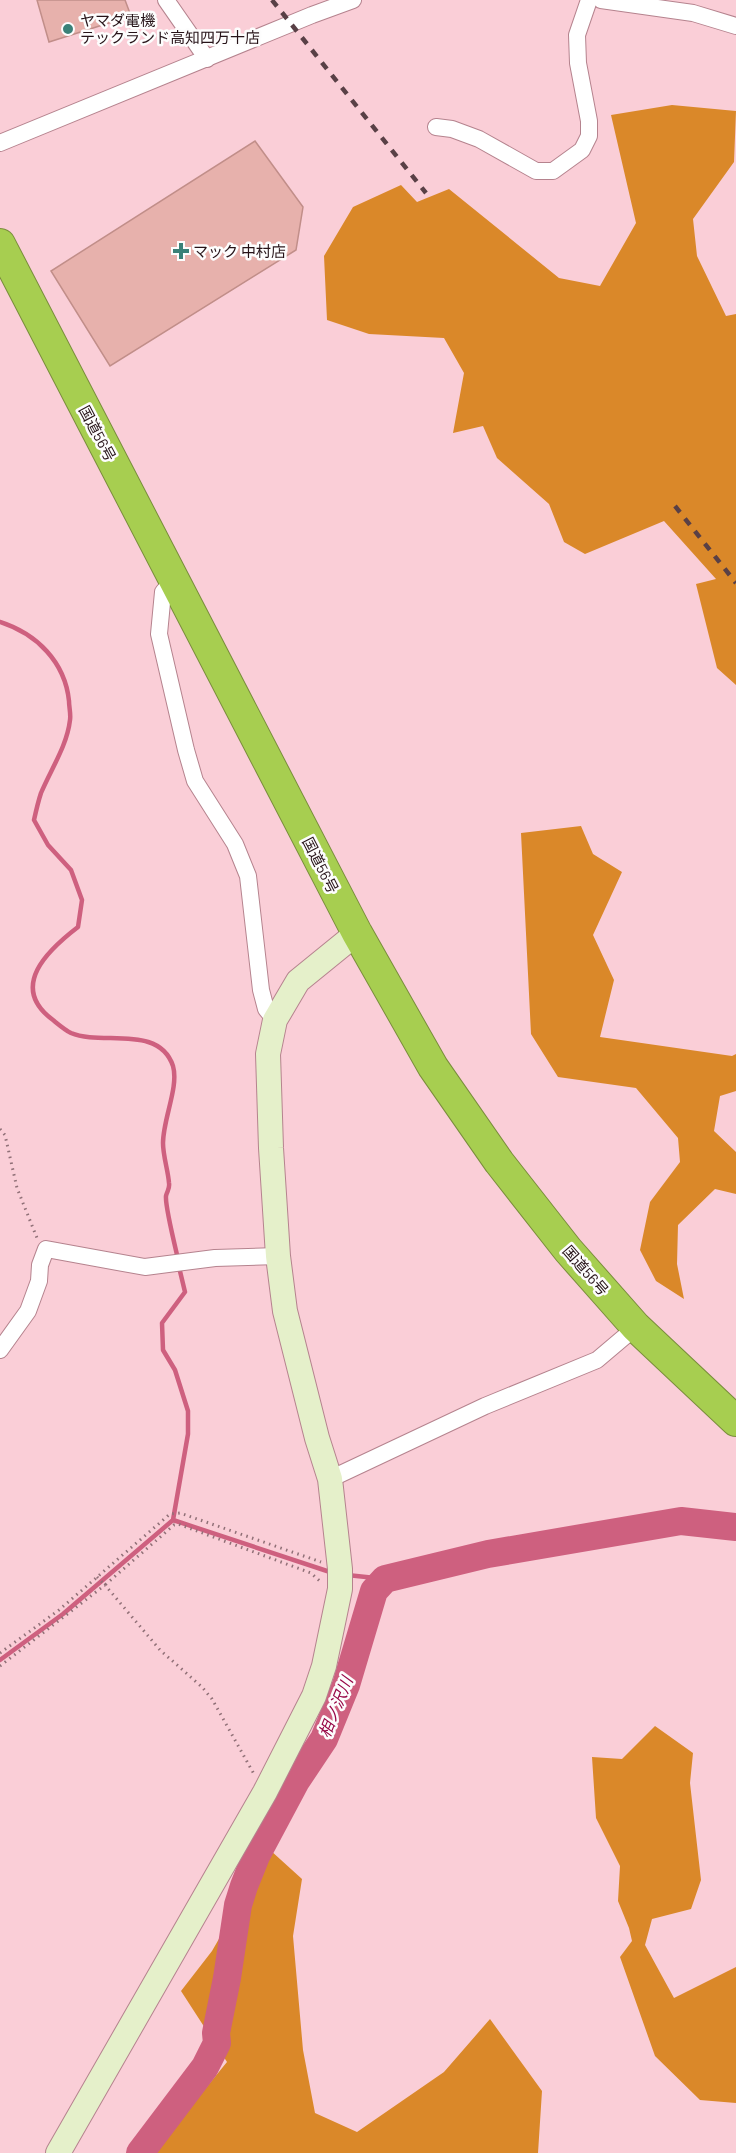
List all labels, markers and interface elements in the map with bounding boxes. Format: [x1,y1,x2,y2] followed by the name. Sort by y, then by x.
[80,11,260,46] place label: ヤマダ電機 テックランド高知四万十店
[61,22,75,36] marker: ヤマダ電機 テックランド高知四万十店
[193,242,286,260] place label: マック 中村店
[174,244,188,258] marker: マック 中村店
[76,402,120,464] street label: 国道56号
[299,834,343,896] street label: 国道56号
[559,1241,613,1299] street label: 国道56号
[314,1672,357,1740] water label: 相ノ沢川

